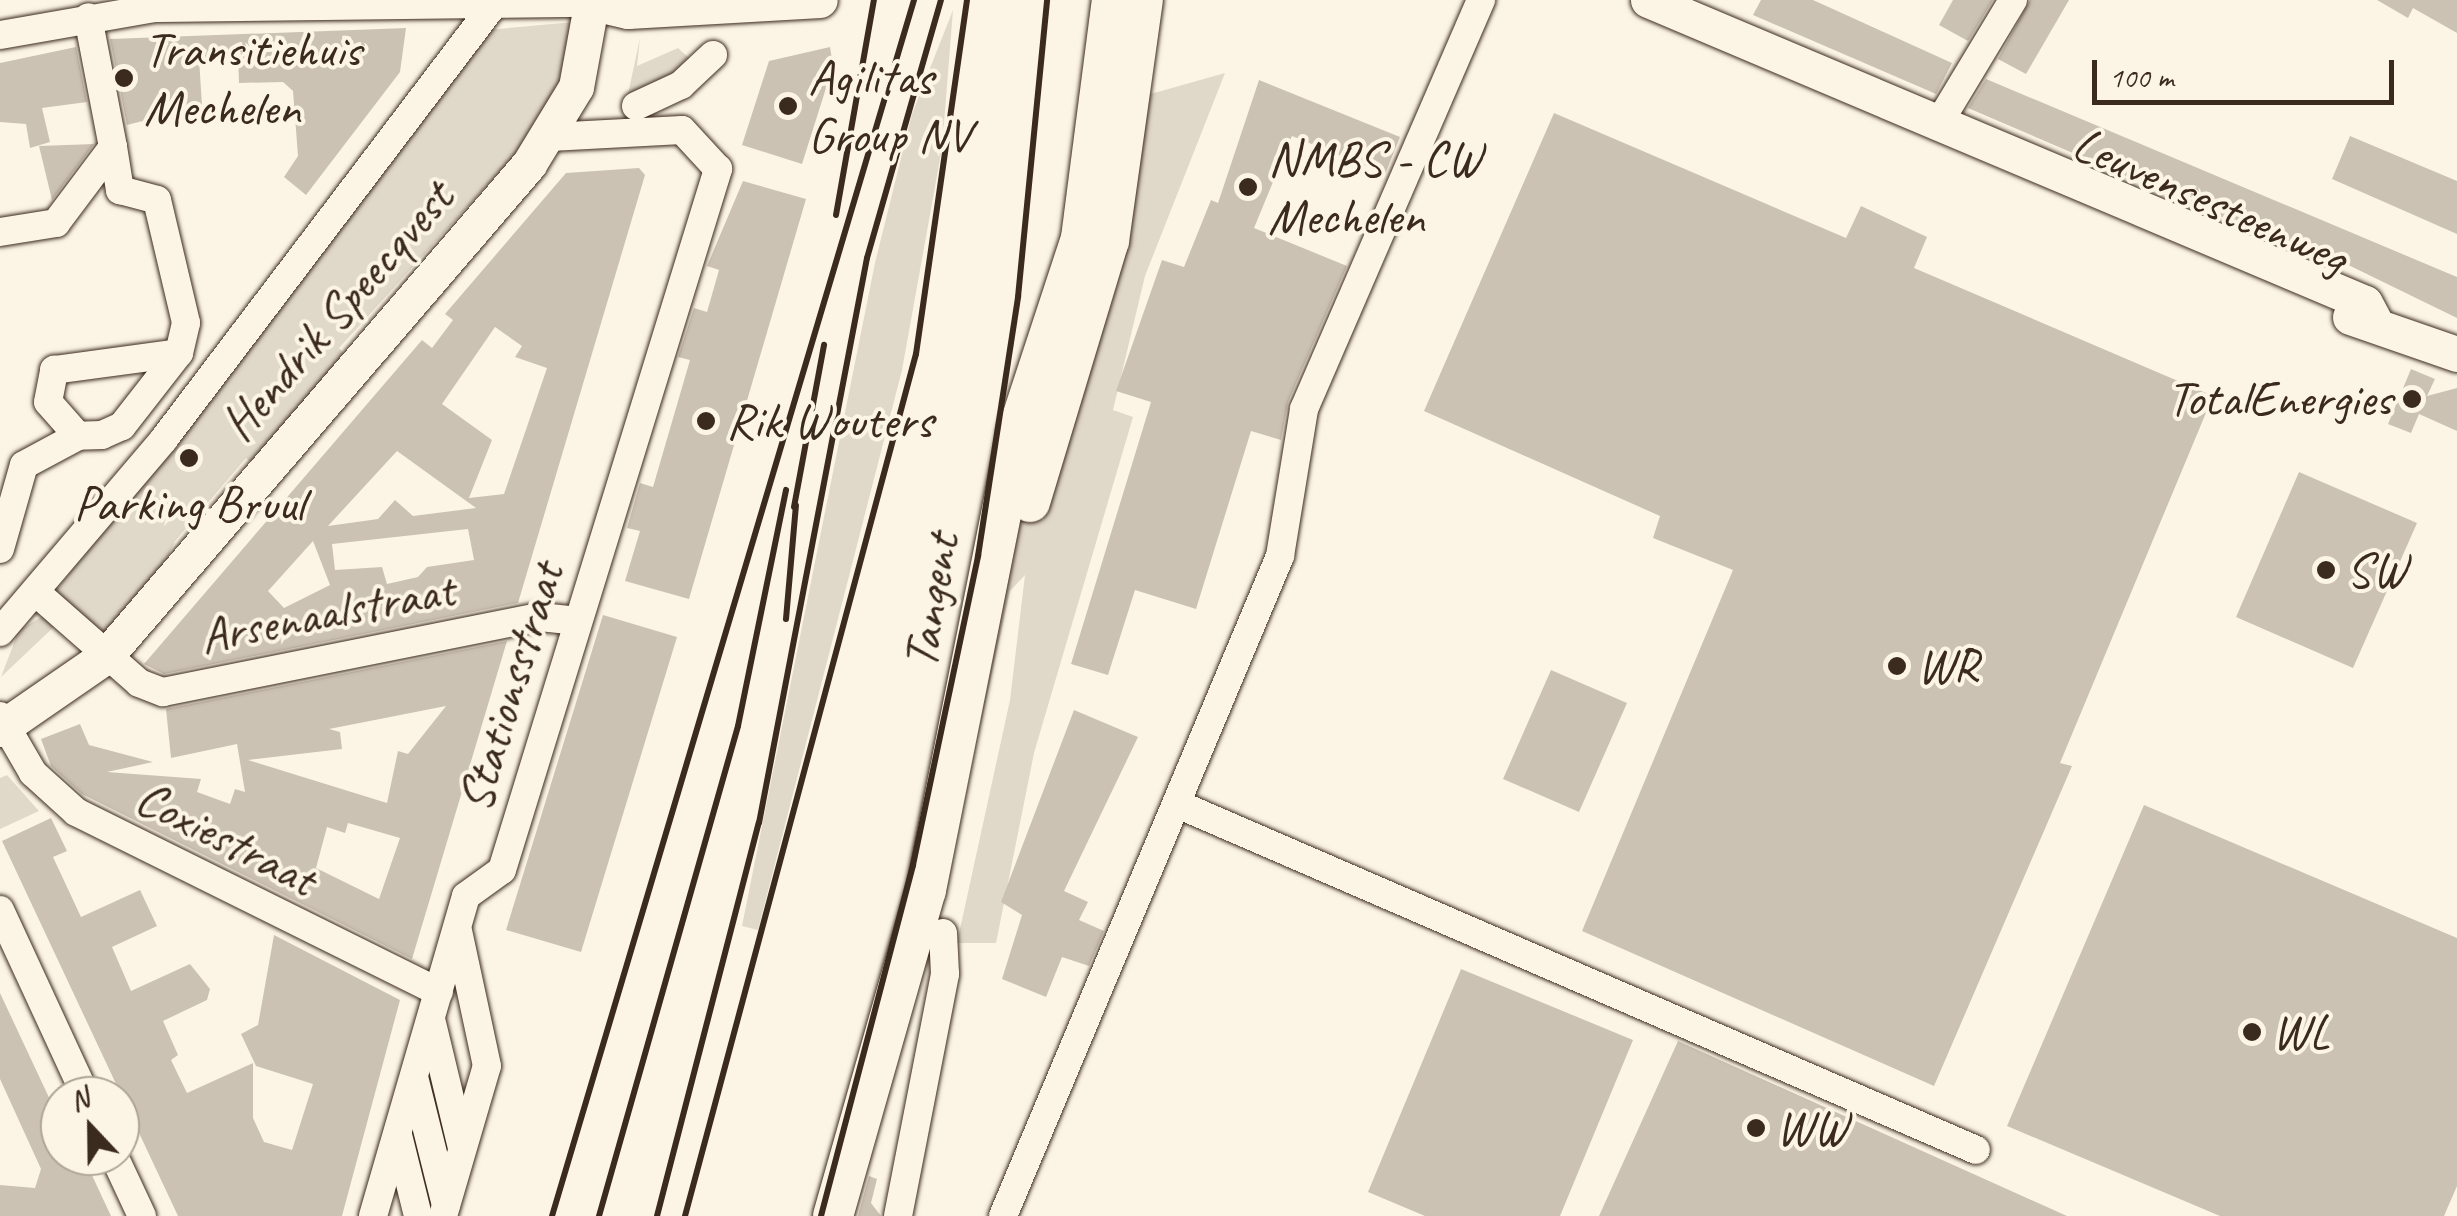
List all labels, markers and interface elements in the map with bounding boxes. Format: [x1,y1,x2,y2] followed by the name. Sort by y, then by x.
[144,19,361,136] place label: Transitiehuis Mechelen
[2097,40,2400,102] scale bar
[808,47,972,164] place label: Agilitas Group NV
[2109,58,2174,96] text: 100 m
[113,67,135,89] marker: Transitiehuis Mechelen
[777,95,799,117] marker: Agilitas Group NV
[2064,113,2356,287] street label: Leuvensesteenweg
[1268,128,1482,246] place label: NMBS - CW Mechelen
[208,170,466,452] street label: Hendrik Speecqvest
[1237,176,1259,198] marker: NMBS - CW Mechelen
[2167,369,2392,429] place label: TotalEnergies
[2401,388,2423,410] marker: TotalEnergies
[726,391,933,451] place label: Rik Wouters
[695,410,717,432] marker: Rik Wouters
[178,447,200,469] marker: Parking Bruul
[74,474,304,534] place label: Parking Bruul
[890,529,972,673] street label: Tangent
[2346,540,2407,600] place label: SW
[444,556,576,818] street label: Stationsstraat
[195,559,459,667] street label: Arsenaalstraat
[2315,559,2337,581] marker: SW
[1917,636,1978,696] place label: WR
[1886,655,1908,677] marker: WR
[126,767,326,909] street label: Coxiestraat
[2272,1002,2329,1062] place label: WL
[2241,1021,2263,1043] marker: WL
[40,1076,140,1176] north arrow
[65,1080,94,1119] text: N
[1776,1098,1848,1158] place label: WW
[1745,1117,1767,1139] marker: WW

